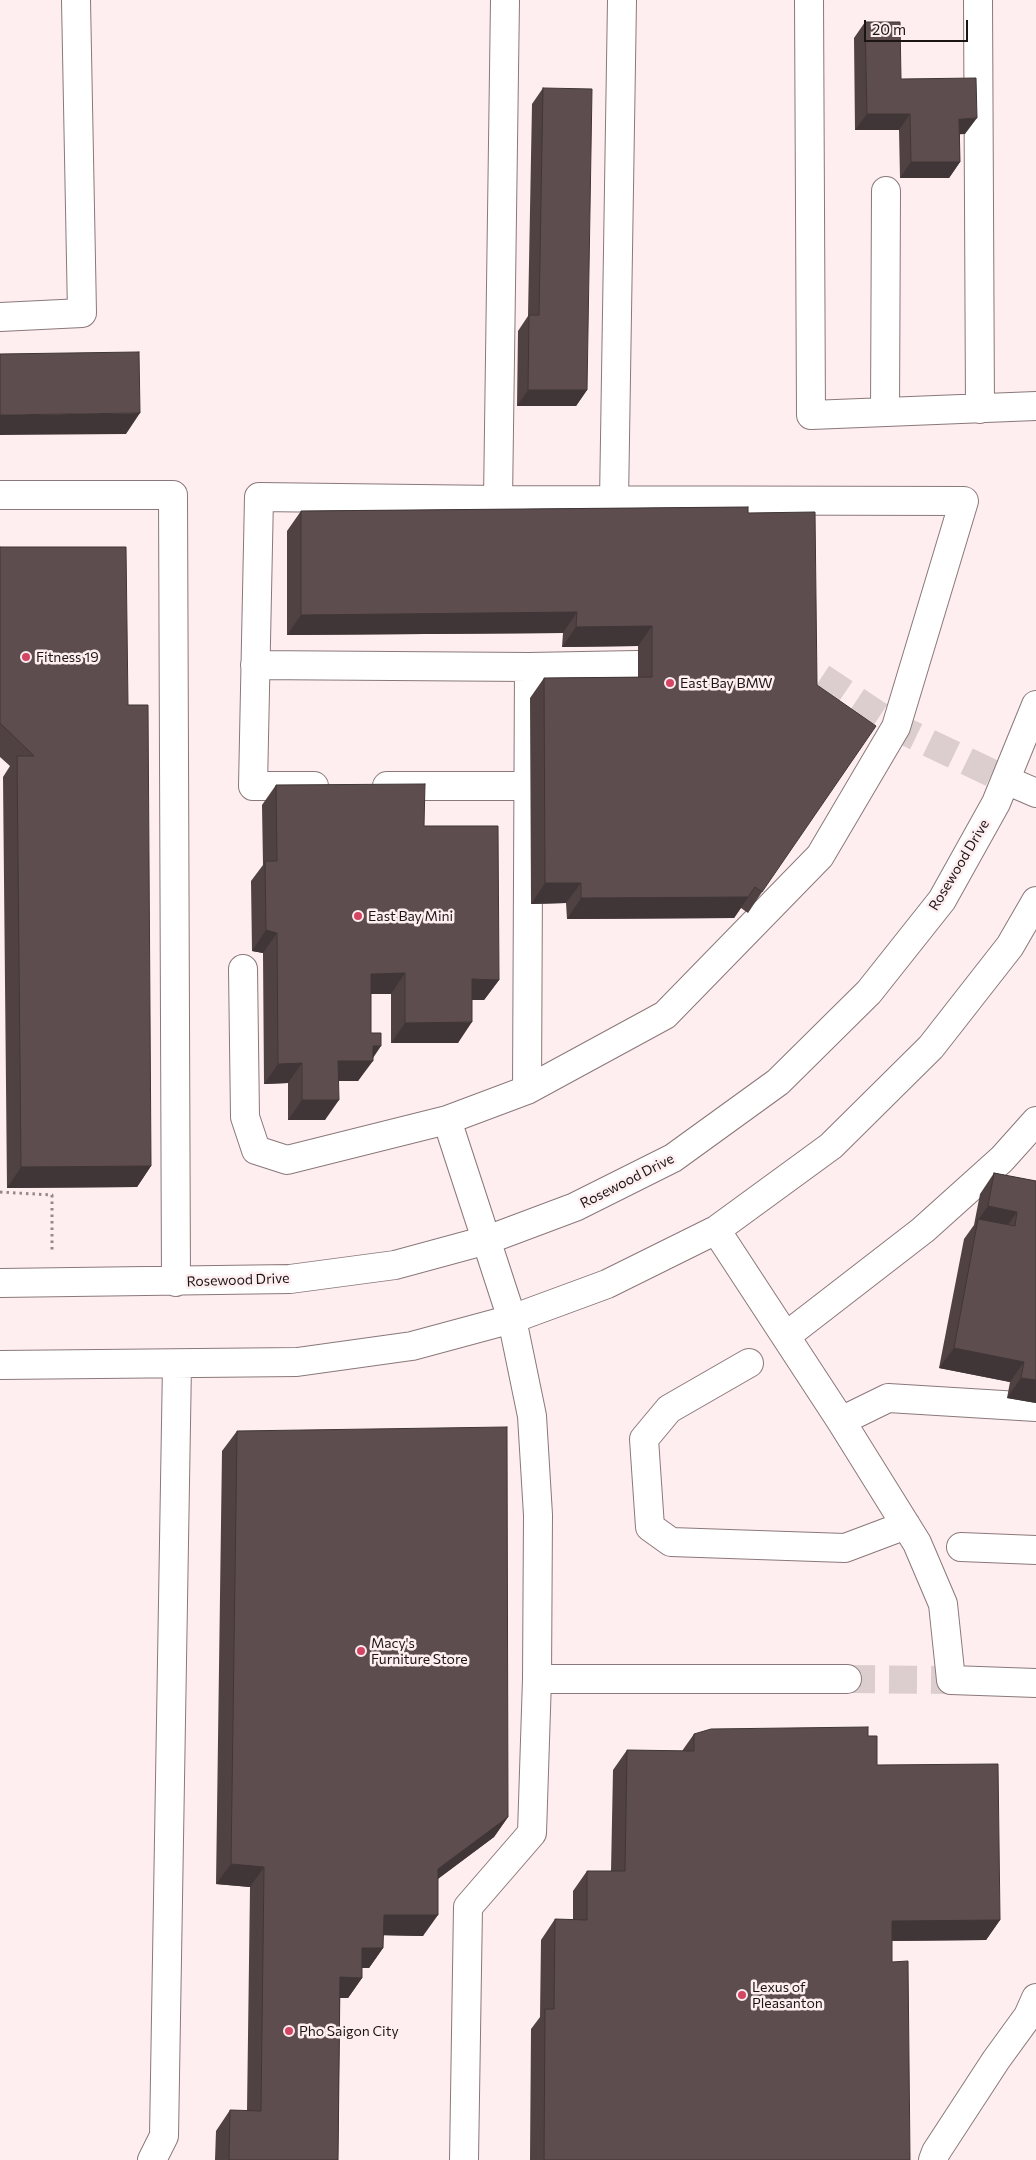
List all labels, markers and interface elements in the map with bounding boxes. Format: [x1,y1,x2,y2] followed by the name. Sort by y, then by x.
[866,10,970,42] scale bar
[872,20,906,38] text: 20 m
[36,649,99,665] place label: Fitness 19
[20,651,32,663] marker: Fitness 19
[680,675,773,691] place label: East Bay BMW
[664,677,676,689] marker: East Bay BMW
[925,817,993,913] street label: Rosewood Drive
[368,908,453,924] place label: East Bay Mini
[352,910,364,922] marker: East Bay Mini
[577,1150,677,1212] street label: Rosewood Drive
[186,1270,290,1290] street label: Rosewood Drive
[371,1635,468,1668] place label: Macy's Furniture Store
[355,1645,367,1657] marker: Macy's Furniture Store
[752,1979,823,2011] place label: Lexus of Pleasanton
[736,1989,748,2001] marker: Lexus of Pleasanton
[299,2023,399,2039] place label: Pho Saigon City
[283,2025,295,2037] marker: Pho Saigon City

